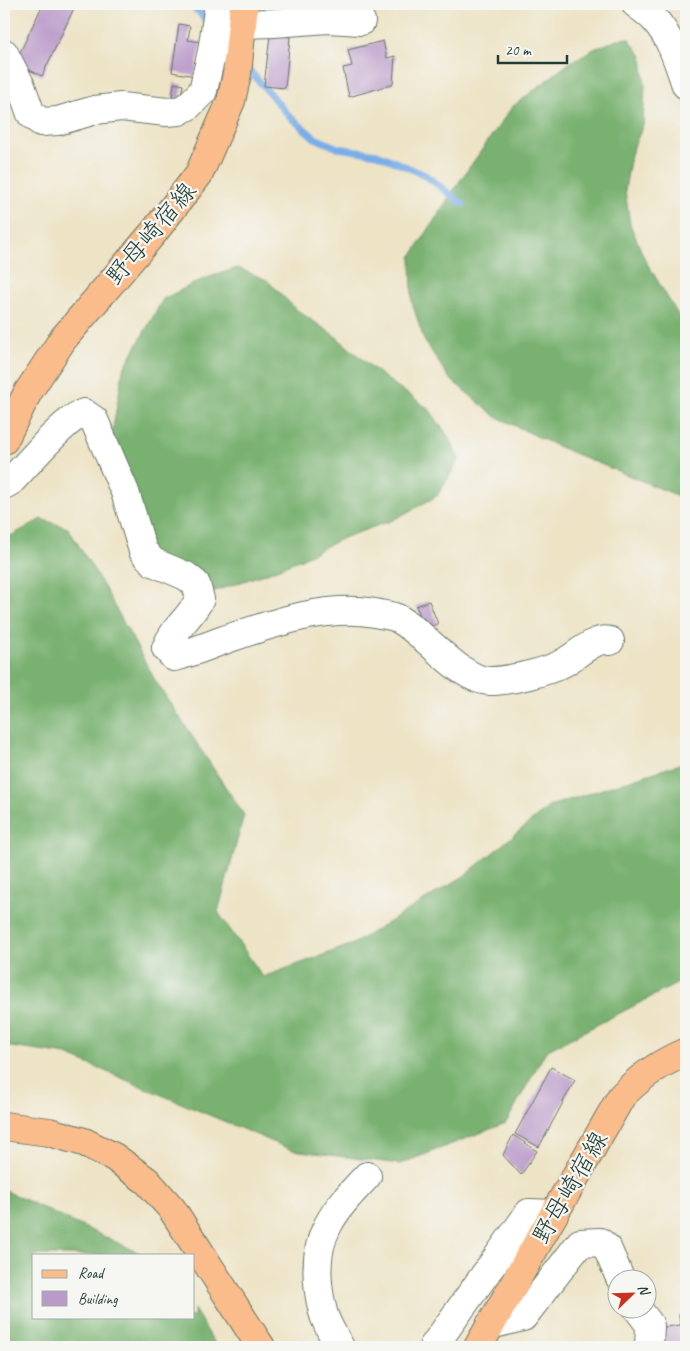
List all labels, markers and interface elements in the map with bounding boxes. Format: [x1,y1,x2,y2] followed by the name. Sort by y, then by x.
[498,32,566,64] scale bar
[505,41,532,60] text: 20 m
[98,175,203,292] street label: 野母崎宿線
[525,1125,615,1250] street label: 野母崎宿線
[32,1254,195,1318] legend
[78,1264,105,1283] text: Road
[608,1268,658,1318] north arrow
[634,1282,654,1299] text: N
[78,1290,118,1309] text: Building

